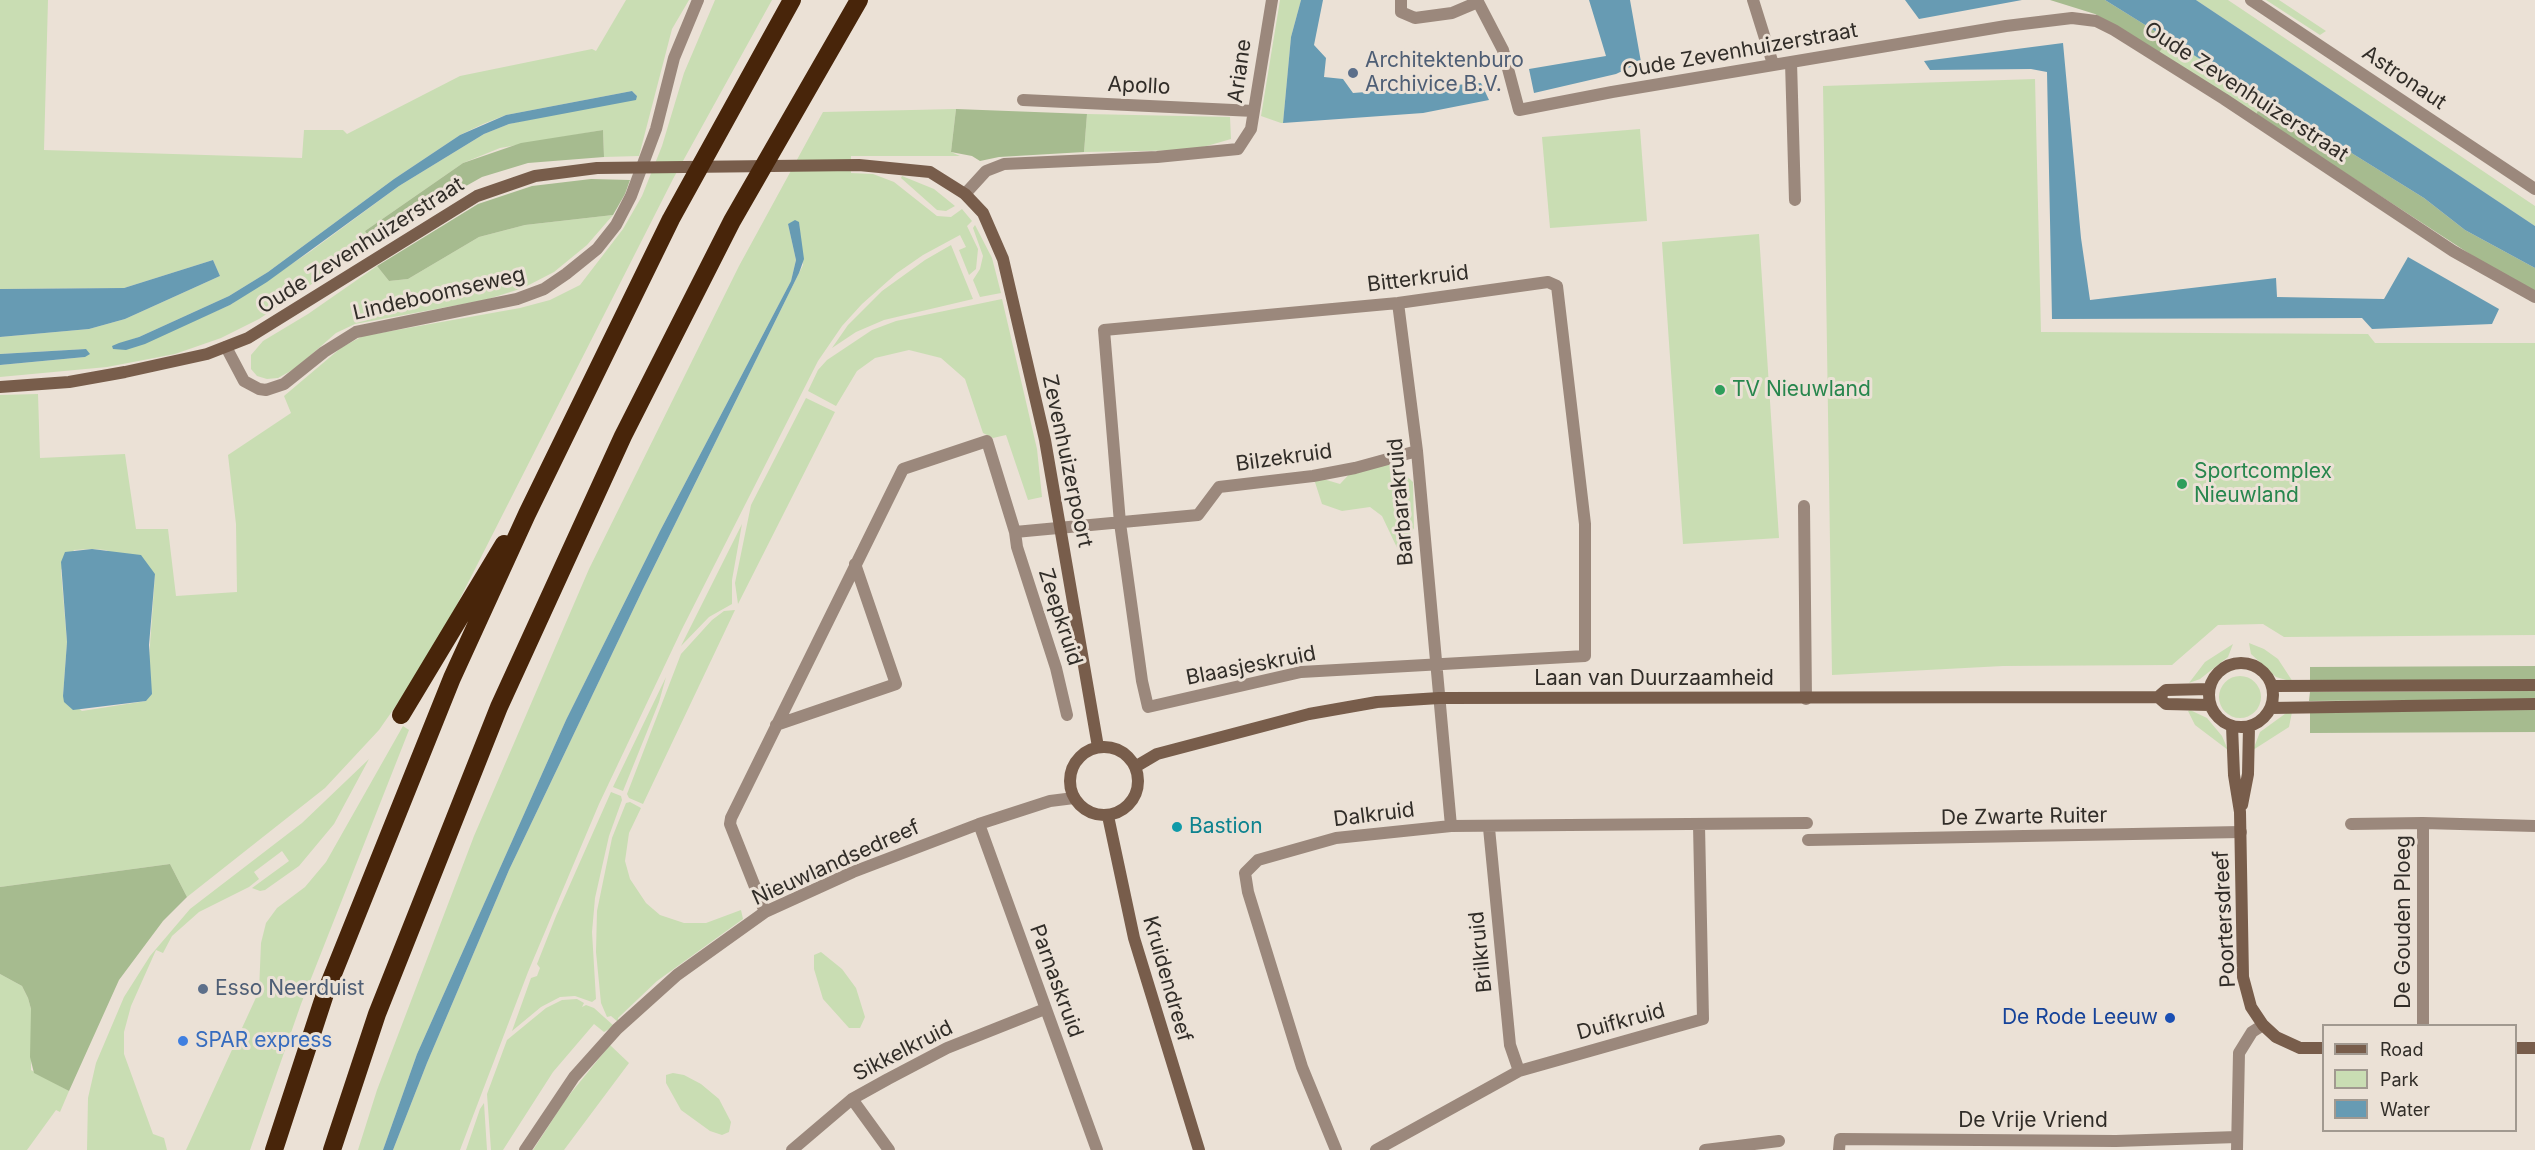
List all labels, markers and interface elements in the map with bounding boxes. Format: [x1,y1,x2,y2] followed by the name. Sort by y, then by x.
[2139,17,2353,167] street label: Oude Zevenhuizerstraat
[1621,18,1859,84] street label: Oude Zevenhuizerstraat
[1223,37,1257,105] street label: Ariane
[2357,41,2451,115] street label: Astronaut
[1365,48,1524,98] place label: Architektenburo Archivice B.V.
[1346,66,1360,80] marker: Architektenburo Archivice B.V.
[1107,72,1171,100] street label: Apollo
[253,172,469,320] street label: Oude Zevenhuizerstraat
[1366,260,1470,298] street label: Bitterkruid
[351,262,527,326] street label: Lindeboomseweg
[1036,372,1098,550] street label: Zevenhuizerpoort
[1732,377,1871,403] place label: TV Nieuwland
[1713,383,1727,397] marker: TV Nieuwland
[1383,437,1419,567] street label: Barbarakruid
[1234,439,1334,477] street label: Bilzekruid
[2194,459,2332,509] place label: Sportcomplex Nieuwland
[2175,477,2189,491] marker: Sportcomplex Nieuwland
[1033,565,1087,669] street label: Zeepkruid
[1184,641,1318,691] street label: Blaasjeskruid
[1534,666,1774,692] street label: Laan van Duurzaamheid
[1332,798,1416,832] street label: Dalkruid
[1941,803,2107,831] street label: De Zwarte Ruiter
[1189,814,1263,840] place label: Bastion
[748,815,924,911] street label: Nieuwlandsedreef
[1170,820,1184,834] marker: Bastion
[2391,835,2417,1009] street label: De Gouden Ploeg
[2209,850,2241,988] street label: Poortersdreef
[1464,910,1498,994] street label: Brilkruid
[1137,913,1197,1045] street label: Kruidendreef
[1024,921,1088,1041] street label: Parnaskruid
[215,976,364,1002] place label: Esso Neerduist
[196,982,210,996] marker: Esso Neerduist
[1574,998,1668,1046] street label: Duifkruid
[2002,1005,2158,1031] place label: De Rode Leeuw
[2163,1011,2177,1025] marker: De Rode Leeuw
[849,1015,957,1087] street label: Sikkelkruid
[2322,1024,2517,1132] legend
[195,1028,332,1054] place label: SPAR express
[176,1034,190,1048] marker: SPAR express
[2380,1039,2423,1060] text: Road
[2380,1069,2419,1090] text: Park
[2380,1099,2430,1120] text: Water
[1958,1108,2108,1134] street label: De Vrije Vriend

